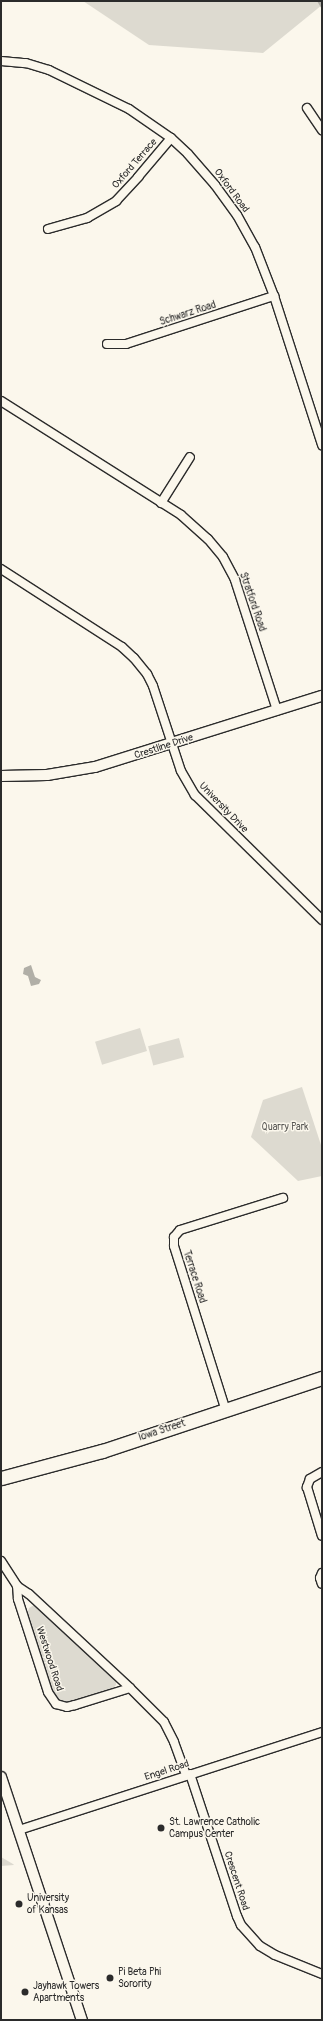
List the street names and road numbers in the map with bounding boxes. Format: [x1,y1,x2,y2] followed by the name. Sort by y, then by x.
[110,137,160,191] street label: Oxford Terrace
[211,167,251,215] street label: Oxford Road
[158,299,218,329] street label: Schwarz Road
[236,571,268,633] street label: Stratford Road
[133,732,195,762] street label: Crestline Drive
[196,780,250,836] street label: University Drive
[180,1249,208,1305] street label: Terrace Road
[137,1418,187,1444] street label: Iowa Street
[33,1625,65,1693] street label: Westwood Road
[143,1758,191,1784] street label: Engel Road
[221,1850,251,1912] street label: Crescent Road

